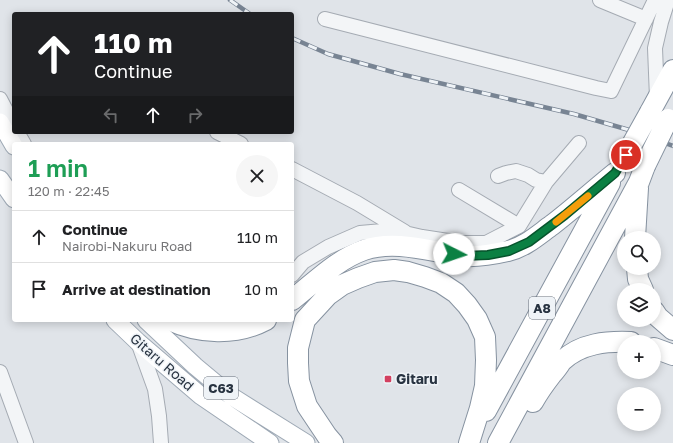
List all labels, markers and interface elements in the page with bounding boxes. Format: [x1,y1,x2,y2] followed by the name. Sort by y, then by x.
[94,26,173,59] text: 110 m
[28,28,80,80] icon: ahead
[94,60,172,82] text: Continue
[100,104,122,126] icon: left
[142,104,164,126] icon: ahead
[184,104,206,126] icon: right
[609,138,643,172] pin
[615,144,637,166] icon: arrive
[28,153,88,182] text: 1 min
[236,155,278,197] button: close
[28,183,110,199] text: 120 m · 22:45
[62,220,128,238] text: Continue
[28,226,50,248] icon: ahead
[237,228,278,246] text: 110 m
[617,231,661,431] map controls
[617,231,661,275] button: search
[433,233,475,275] position arrow
[62,238,192,254] text: Nairobi-Nakuru Road
[28,278,50,300] icon: arrive
[62,280,211,298] text: Arrive at destination
[244,280,278,298] text: 10 m
[617,283,661,327] button: layers
[529,297,555,319] road number: A8
[127,329,198,394] street label: Gitaru Road
[617,335,661,379] button: +
[396,370,438,387] place label: Gitaru
[383,374,393,384] marker: Gitaru
[204,377,238,399] road number: C63
[617,387,661,431] button: −

